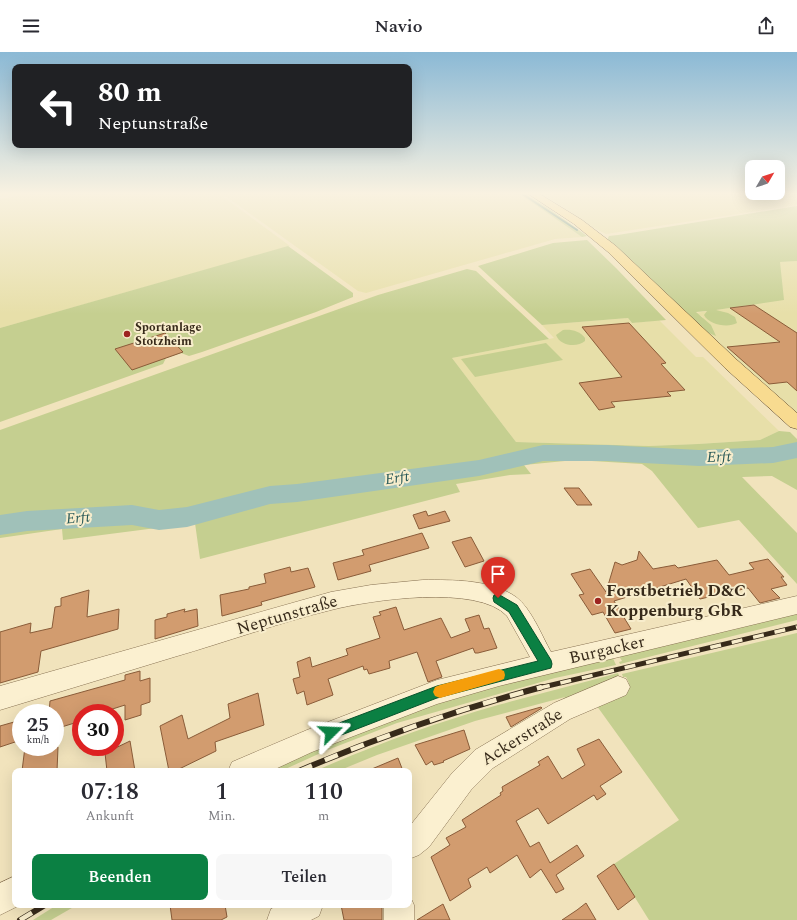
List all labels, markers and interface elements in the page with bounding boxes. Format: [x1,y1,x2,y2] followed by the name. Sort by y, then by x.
[375,13,422,40] text: Navio
[20,15,42,37] icon: menu
[755,15,777,37] icon: share
[98,71,162,114] text: 80 m
[32,80,84,132] icon: left
[98,110,208,137] text: Neptunstraße
[745,160,785,200] north arrow
[745,160,785,200] map controls
[135,318,202,351] place label: Sportanlage Stotzheim
[122,329,132,339] marker: Sportanlage Stotzheim
[707,445,732,469] water label: Erft
[383,465,411,491] water label: Erft
[65,505,92,531] water label: Erft
[481,557,515,598] pin
[487,563,509,585] icon: arrive
[606,578,746,624] place label: Forstbetrieb D&C Koppenburg GbR
[233,588,341,642] street label: Neptunstraße
[593,596,603,606] marker: Forstbetrieb D&C Koppenburg GbR
[566,629,648,671] street label: Burgacker
[476,702,568,772] street label: Ackerstraße
[72,704,124,756] speed limit sign: 30
[27,710,49,740] text: 25
[310,711,352,753] position arrow
[27,732,49,748] text: km/h
[81,774,139,810] text: 07:18
[215,774,228,810] text: 1
[304,774,343,810] text: 110
[86,806,134,826] text: Ankunft
[208,806,235,826] text: Min.
[318,806,329,826] text: m
[32,854,208,900] button: Beenden
[216,854,392,900] button: Teilen

